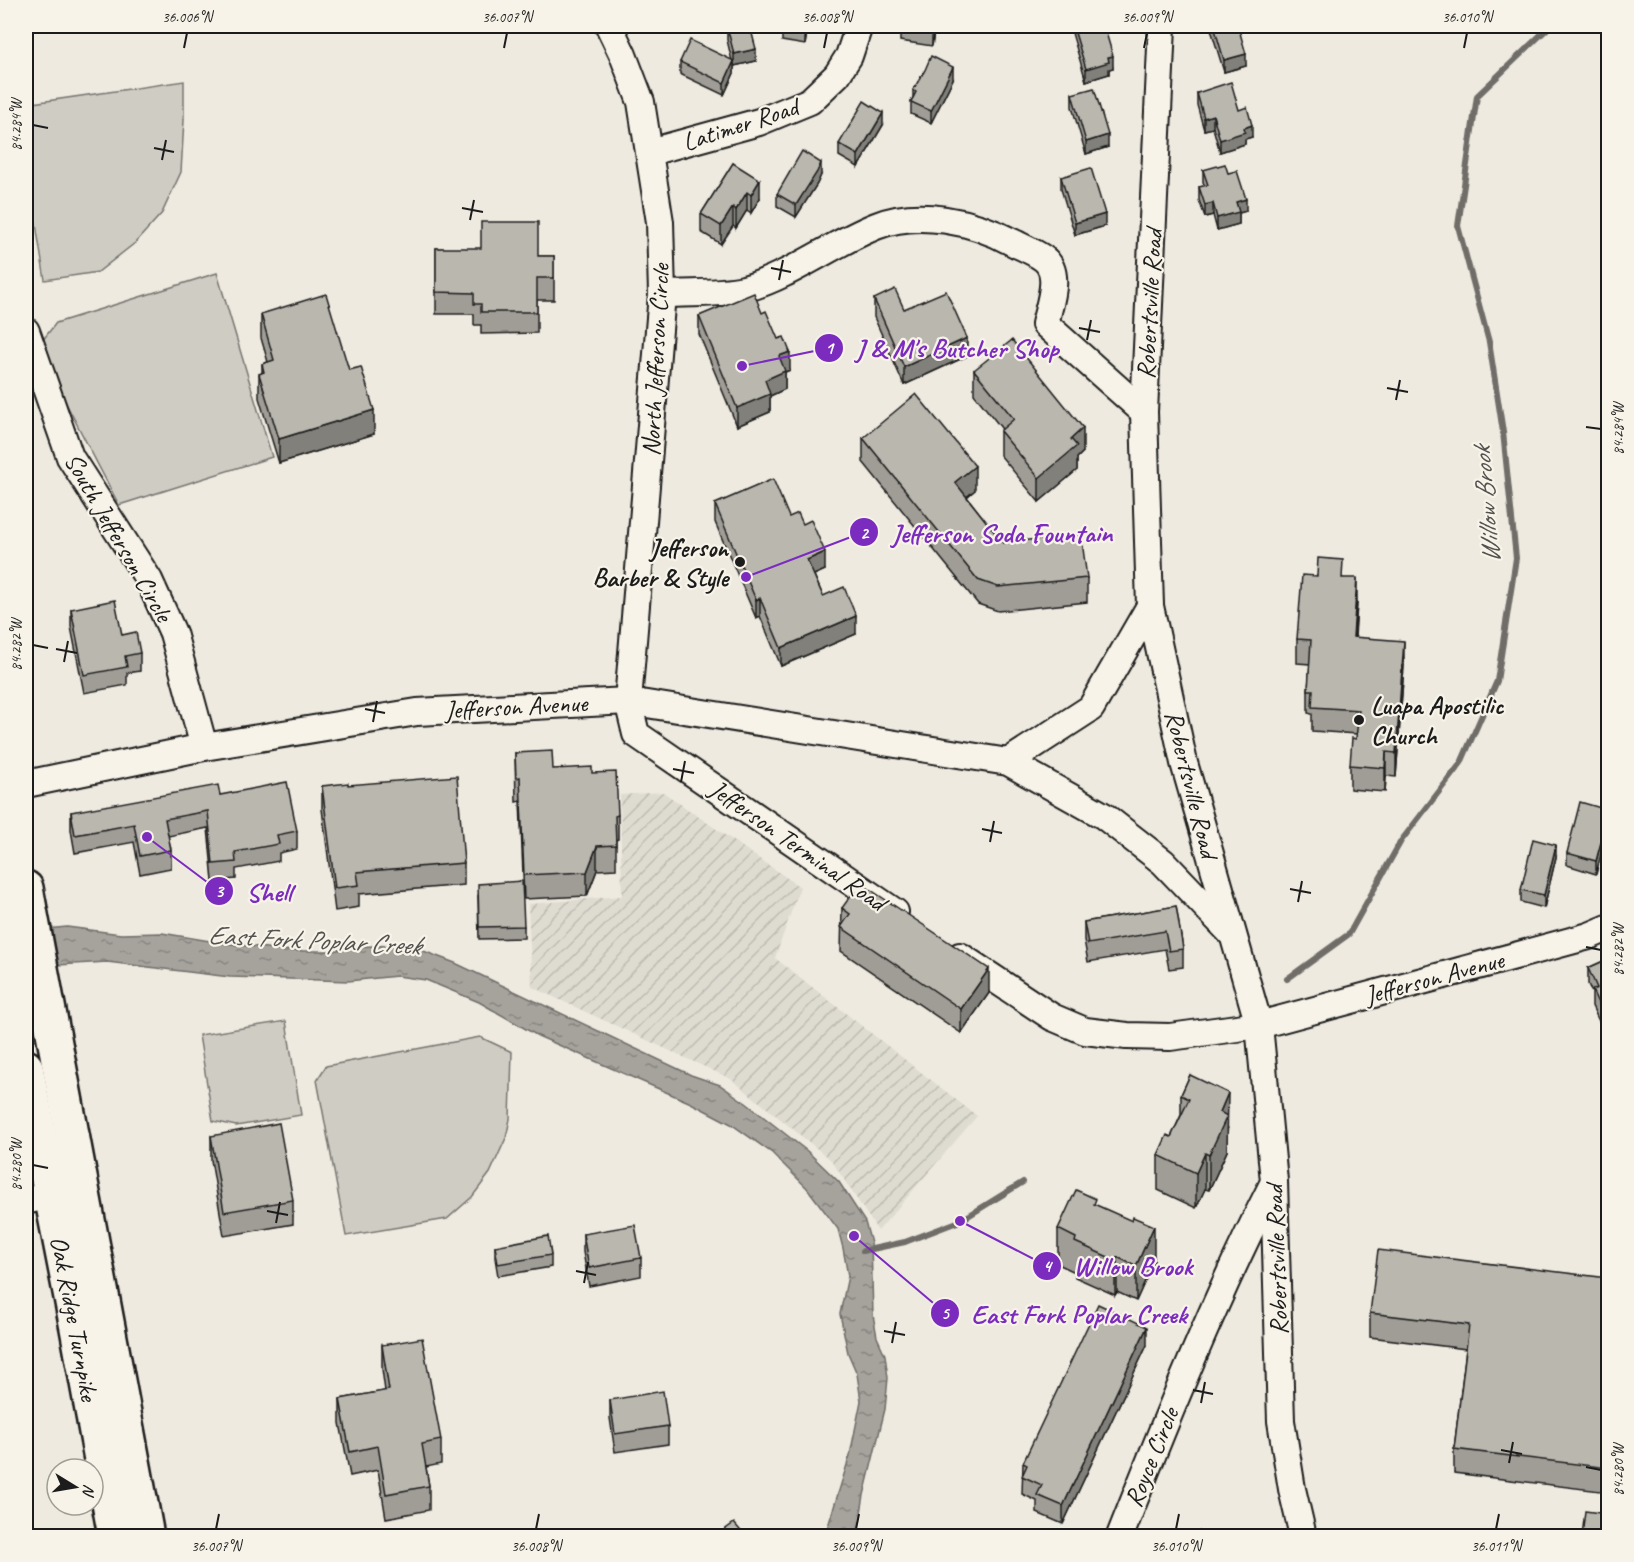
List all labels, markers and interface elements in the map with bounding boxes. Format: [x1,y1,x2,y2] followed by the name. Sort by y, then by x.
[162,8,215,27] text: 36.006°N
[482,8,535,27] text: 36.007°N
[802,8,855,27] text: 36.008°N
[1122,8,1175,27] text: 36.009°N
[1442,8,1495,27] text: 36.010°N
[678,89,806,159] street label: Latimer Road
[7,96,26,151] text: 84.284°W
[1129,224,1170,380] street label: Robertsville Road
[634,261,677,457] street label: North Jefferson Circle
[814,325,1071,370] callout: J & M's Butcher Shop
[854,331,1060,365] text: J & M's Butcher Shop
[825,337,835,359] text: 1
[1609,400,1628,455] text: 84.284°W
[1464,441,1508,565] water label: Willow Brook
[57,447,182,630] street label: South Jefferson Circle
[849,510,1124,555] callout: Jefferson Soda Fountain
[890,516,1114,550] text: Jefferson Soda Fountain
[860,522,870,544] text: 2
[592,531,730,594] place label: Jefferson Barber & Style
[733,555,747,569] marker: Jefferson Barber & Style
[7,616,26,671] text: 84.282°W
[442,686,590,727] street label: Jefferson Avenue
[1371,689,1504,752] place label: Luapa Apostilic Church
[1157,707,1227,865] street label: Robertsville Road
[1352,713,1366,727] marker: Luapa Apostilic Church
[702,771,895,921] street label: Jefferson Terminal Road
[204,869,303,914] callout: Shell
[246,875,297,909] text: Shell
[215,880,225,902] text: 3
[207,917,426,963] water label: East Fork Poplar Creek
[1609,921,1628,976] text: 84.282°W
[1359,943,1509,1012] street label: Jefferson Avenue
[7,1136,26,1191] text: 84.280°W
[1257,1181,1296,1336] street label: Robertsville Road
[42,1233,106,1405] street label: Oak Ridge Turnpike
[1032,1243,1205,1288] callout: Willow Brook
[1074,1249,1195,1283] text: Willow Brook
[1043,1255,1053,1277] text: 4
[930,1291,1199,1336] callout: East Fork Poplar Creek
[971,1297,1190,1331] text: East Fork Poplar Creek
[941,1302,951,1324] text: 5
[1117,1400,1187,1512] street label: Royce Circle
[1609,1441,1628,1496] text: 84.280°W
[45,1457,105,1517] north arrow
[77,1483,100,1499] text: N
[191,1537,244,1556] text: 36.007°N
[511,1537,564,1556] text: 36.008°N
[831,1537,884,1556] text: 36.009°N
[1151,1537,1204,1556] text: 36.010°N
[1471,1537,1524,1556] text: 36.011°N

